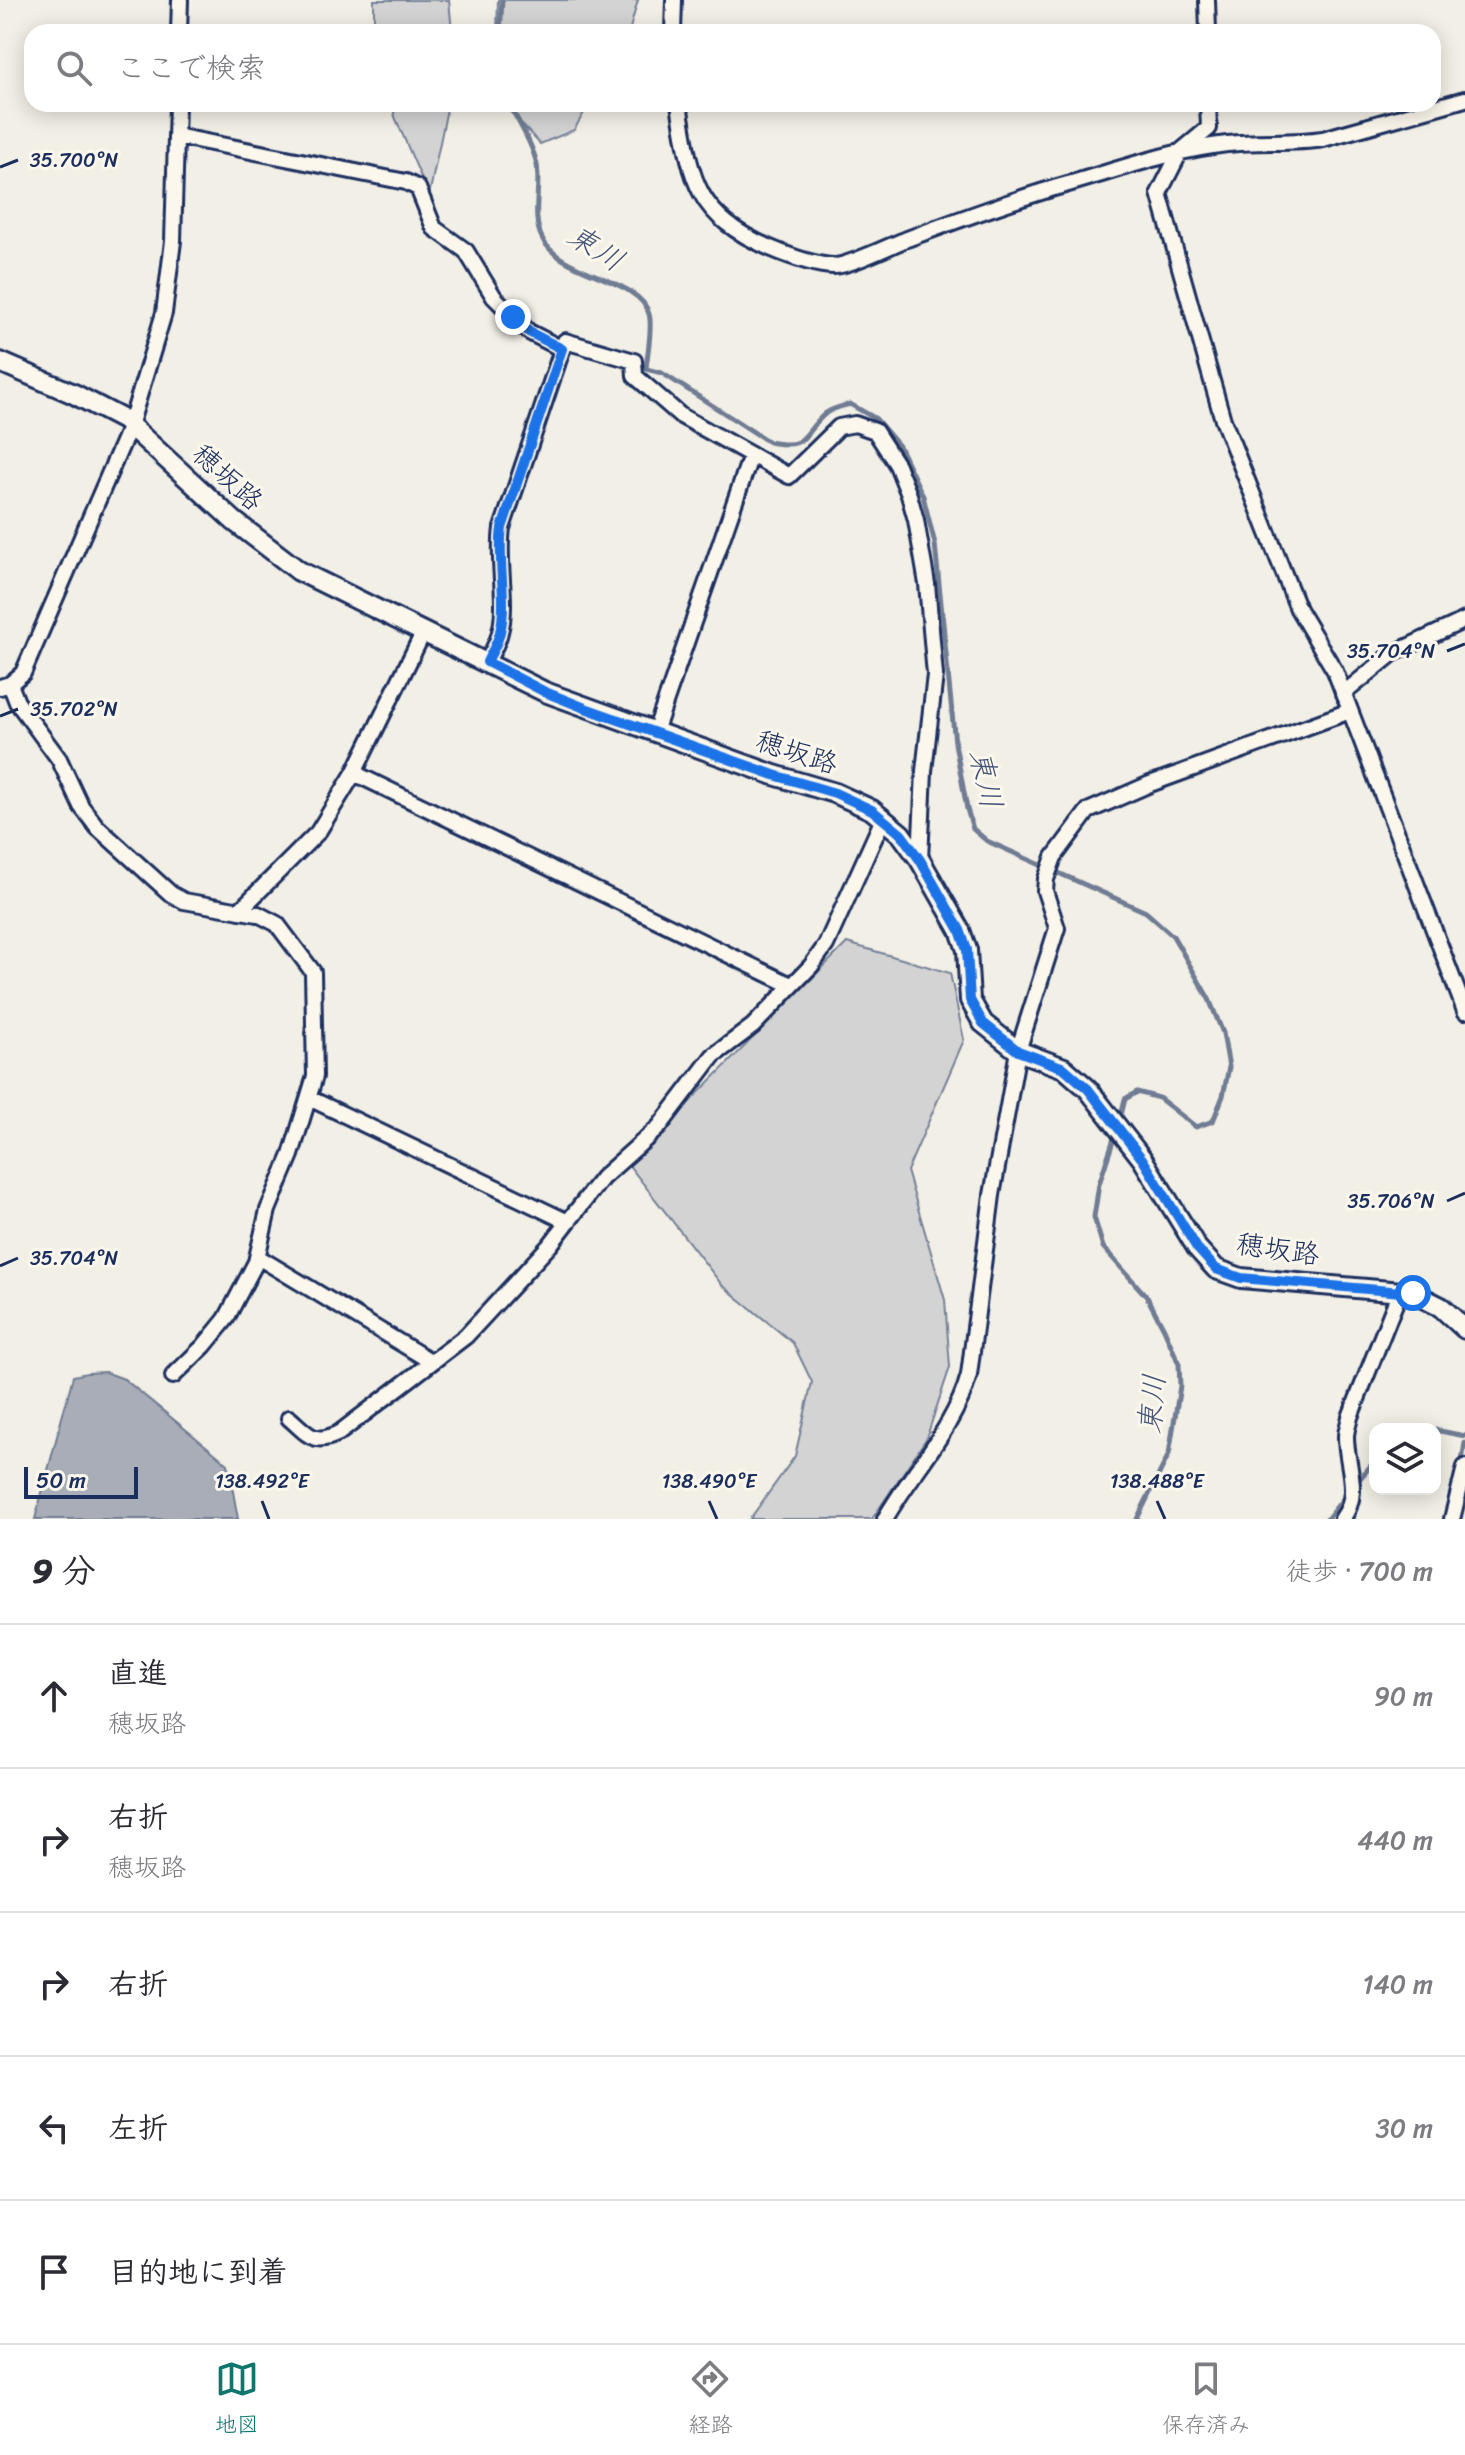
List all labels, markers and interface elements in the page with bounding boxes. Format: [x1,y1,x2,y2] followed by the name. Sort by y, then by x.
[24,24,1441,112] search box
[116,41,266,95] text: ここで検索
[52,46,96,90] icon: search
[30,143,118,178] text: 35.700°N
[556,209,636,287] water label: 東川
[495,299,531,335] route end
[180,431,276,523] street label: 穂坂路
[1347,634,1435,669] text: 35.704°N
[30,692,118,727] text: 35.702°N
[749,716,845,788] street label: 穂坂路
[953,744,1019,814] water label: 東川
[1347,1184,1435,1219] text: 35.706°N
[1233,1219,1323,1279] street label: 穂坂路
[30,1241,118,1276] text: 35.704°N
[1395,1275,1431,1311] route start
[1122,1372,1182,1436] water label: 東川
[1369,1423,1441,1495] map controls
[1369,1423,1441,1495] button: layers
[36,1461,86,1500] text: 50 m
[24,1463,138,1499] scale bar
[215,1464,311,1499] text: 138.492°E
[662,1464,758,1499] text: 138.490°E
[1110,1464,1206,1499] text: 138.488°E
[32,1541,96,1601] text: 9 分
[1286,1548,1433,1594] text: 徒歩 · 700 m
[108,1646,168,1700] text: 直進
[1374,1673,1433,1719] text: 90 m
[32,1674,76,1718] icon: ahead
[108,1700,186,1746] text: 穂坂路
[108,1790,168,1844] text: 右折
[1357,1817,1433,1863] text: 440 m
[32,1818,76,1862] icon: right
[108,1844,186,1890] text: 穂坂路
[108,1957,168,2011] text: 右折
[1362,1961,1433,2007] text: 140 m
[32,1962,76,2006] icon: right
[108,2101,168,2155] text: 左折
[1376,2105,1433,2151] text: 30 m
[32,2106,76,2150] icon: left
[108,2245,288,2299] text: 目的地に到着
[32,2250,76,2294] icon: arrive
[215,2357,259,2444] tab: 地図
[688,2357,732,2444] tab: 経路
[1162,2357,1250,2444] tab: 保存済み

